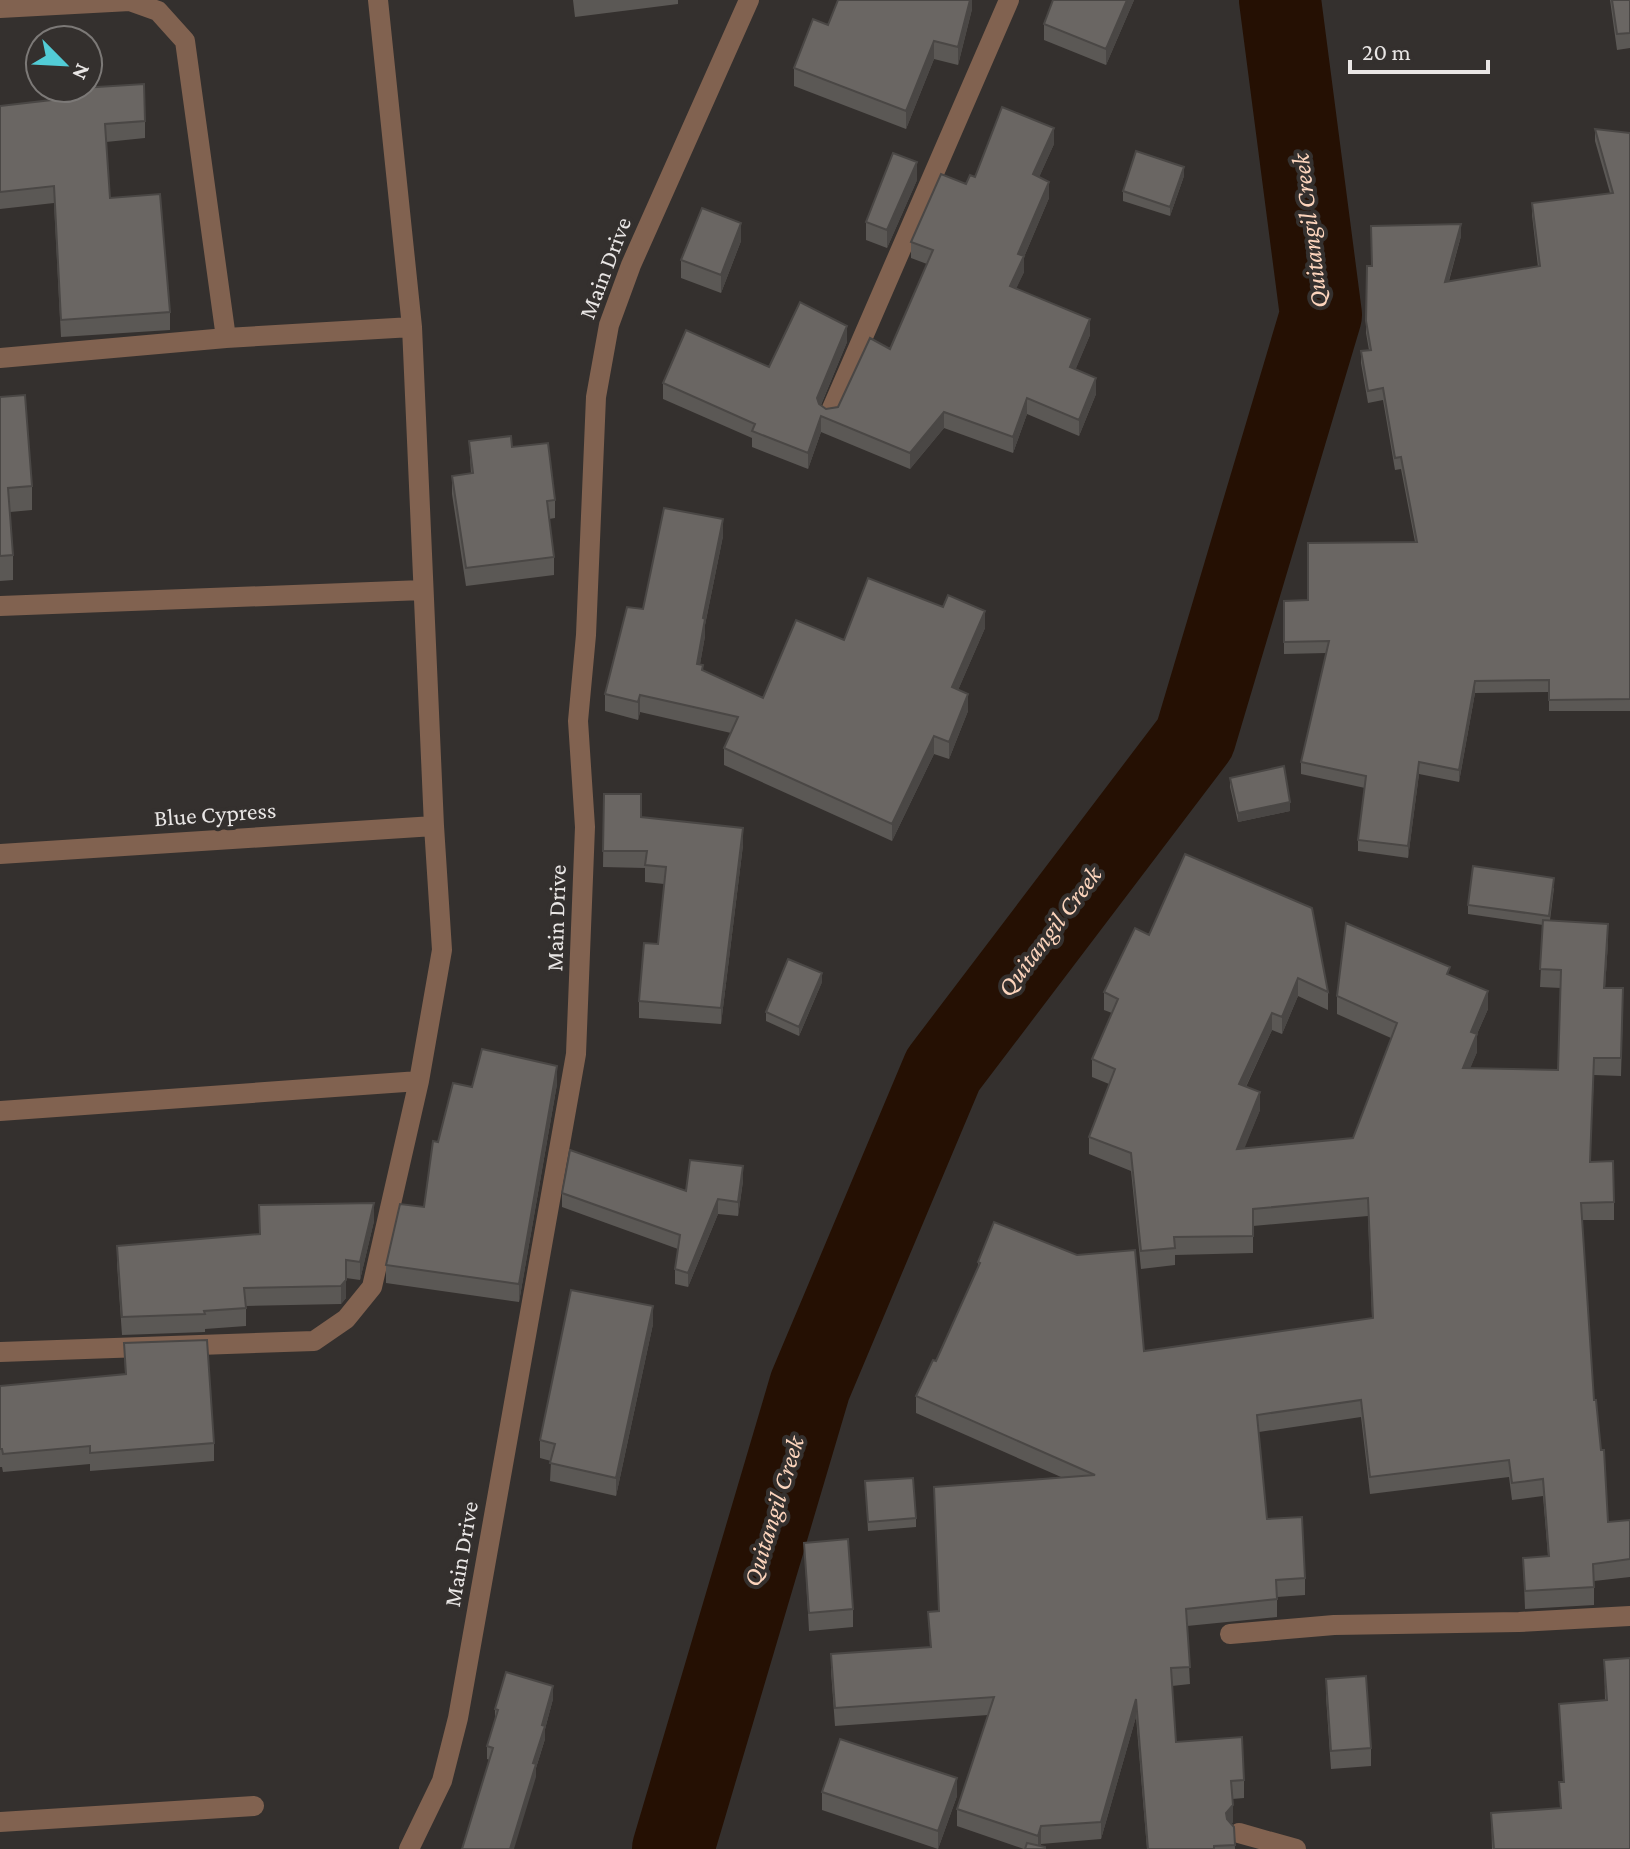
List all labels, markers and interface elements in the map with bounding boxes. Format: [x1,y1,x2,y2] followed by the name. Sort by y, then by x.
[24,24,104,104] north arrow
[1350,24,1488,74] scale bar
[1362,38,1411,65] text: 20 m
[67,60,96,84] text: N
[1285,150,1333,310] water label: Quitangil Creek
[573,213,636,323] street label: Main Drive
[153,796,277,831] street label: Blue Cypress
[991,859,1109,1002] water label: Quitangil Creek
[540,864,571,972] street label: Main Drive
[737,1431,811,1590] water label: Quitangil Creek
[438,1499,483,1609] street label: Main Drive

